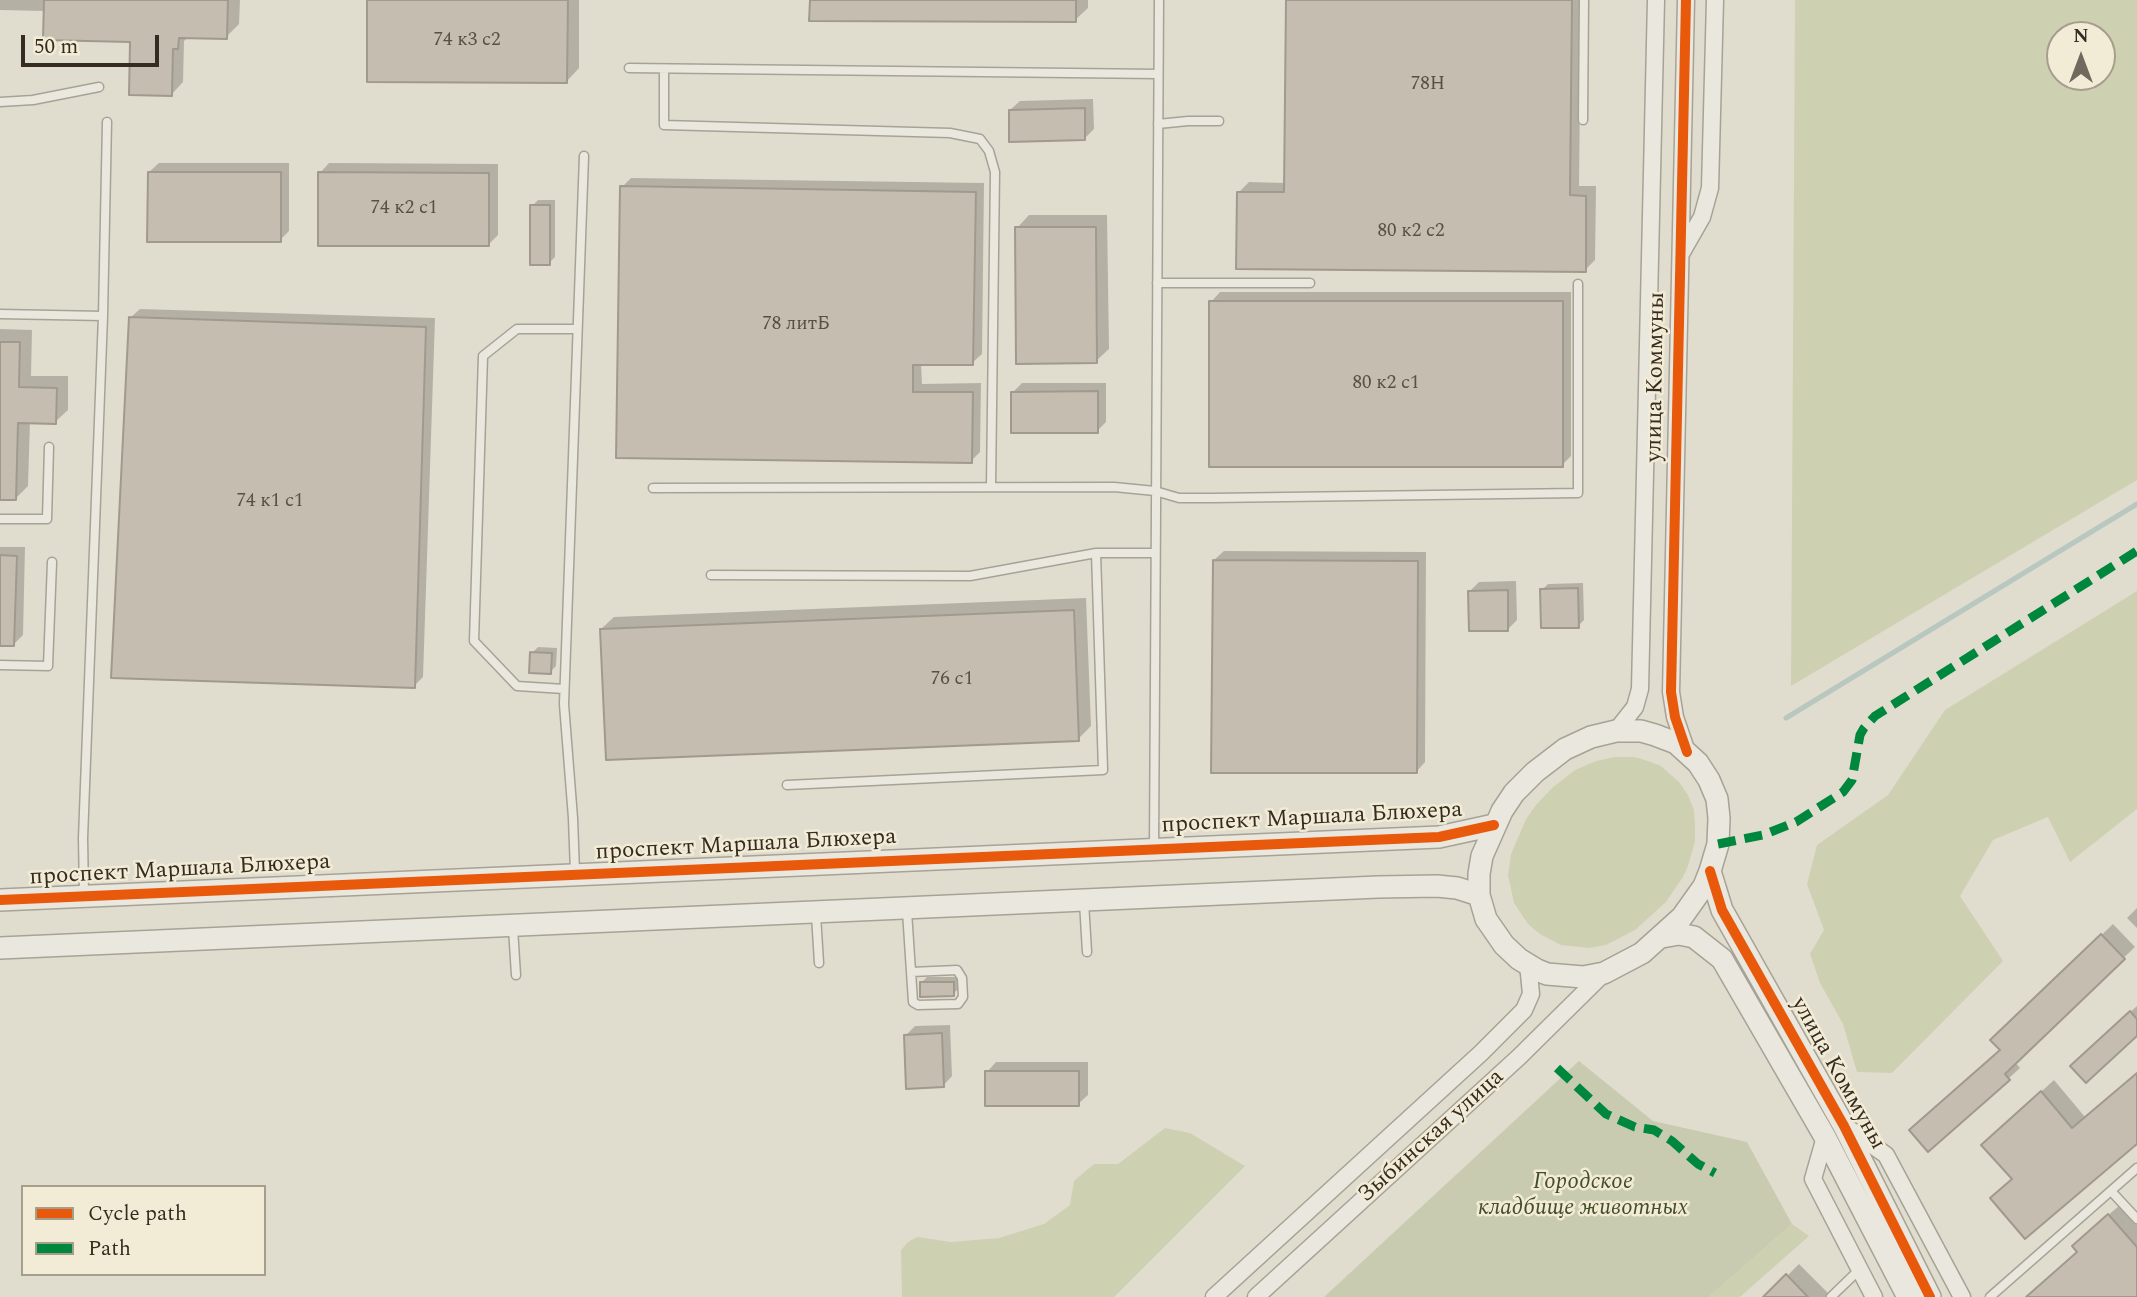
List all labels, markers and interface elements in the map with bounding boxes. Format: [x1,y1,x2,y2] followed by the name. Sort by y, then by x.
[24,21,163,65] scale bar
[2046,21,2116,91] north arrow
[2073,22,2089,51] text: N
[433,30,501,52] house number: 74 к3 с2
[34,31,78,63] text: 50 m
[1411,74,1445,96] house number: 78Н
[370,198,438,220] house number: 74 к2 с1
[1377,221,1445,243] house number: 80 к2 с2
[1642,292,1672,462] street label: улица Коммуны
[762,314,830,336] house number: 78 литБ
[1352,373,1420,395] house number: 80 к2 с1
[236,491,304,513] house number: 74 к1 с1
[931,669,973,691] house number: 76 с1
[1161,797,1463,841] street label: проспект Маршала Блюхера
[595,824,897,868] street label: проспект Маршала Блюхера
[29,849,331,893] street label: проспект Маршала Блюхера
[1784,993,1890,1155] street label: улица Коммуны
[1353,1064,1511,1210] street label: Зыбинская улица
[1478,1169,1688,1223] park label: Городское кладбище животных
[21,1185,266,1276] legend
[88,1198,187,1230] text: Cycle path
[88,1233,131,1265] text: Path

